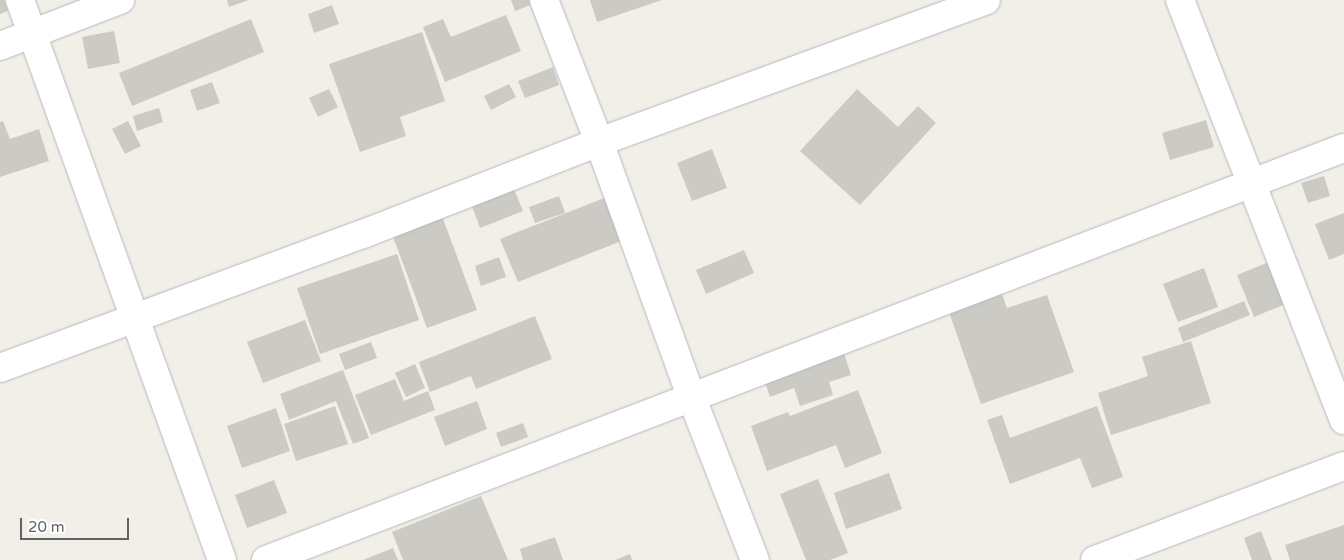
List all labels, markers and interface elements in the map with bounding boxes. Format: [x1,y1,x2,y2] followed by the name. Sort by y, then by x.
[22,508,131,540] scale bar
[28,518,65,536] text: 20 m

